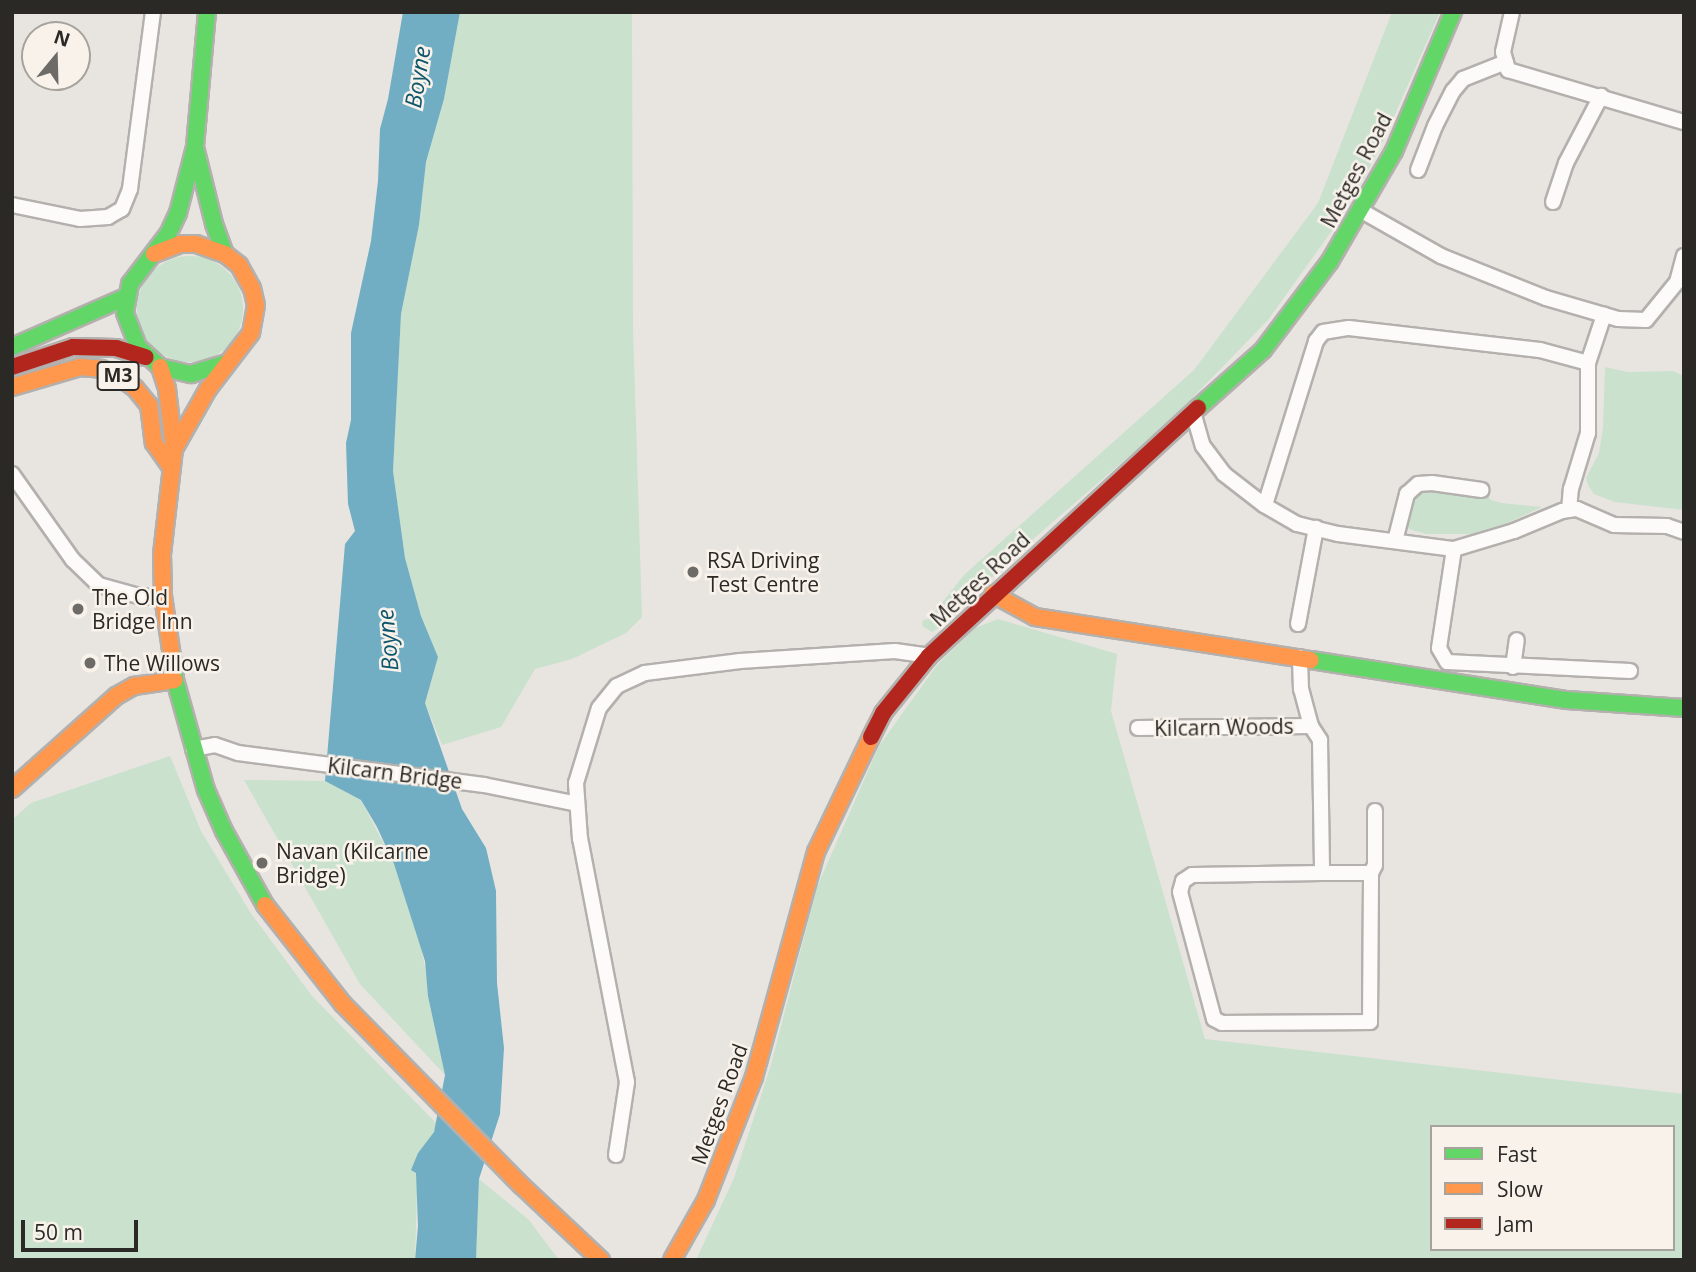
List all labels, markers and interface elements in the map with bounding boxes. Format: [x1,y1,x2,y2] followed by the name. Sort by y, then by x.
[21,21,91,91] north arrow
[51,23,74,53] text: N
[399,44,435,110] water label: Boyne
[1315,108,1397,232] street label: Metges Road
[95,360,141,392] road number: M3
[925,527,1035,631] street label: Metges Road
[707,547,819,597] place label: RSA Driving Test Centre
[685,564,701,580] marker: RSA Driving Test Centre
[92,584,193,634] place label: The Old Bridge Inn
[70,601,86,617] marker: The Old Bridge Inn
[371,608,403,672] water label: Boyne
[104,650,220,676] place label: The Willows
[82,655,98,671] marker: The Willows
[1154,713,1294,741] street label: Kilcarn Woods
[326,752,464,794] street label: Kilcarn Bridge
[276,838,429,888] place label: Navan (Kilcarne Bridge)
[254,855,270,871] marker: Navan (Kilcarne Bridge)
[685,1040,753,1168] street label: Metges Road
[1430,1125,1675,1251] legend
[1497,1140,1537,1168] text: Fast
[1497,1175,1543,1203] text: Slow
[24,1206,142,1250] scale bar
[1497,1210,1534,1238] text: Jam
[34,1218,83,1246] text: 50 m

